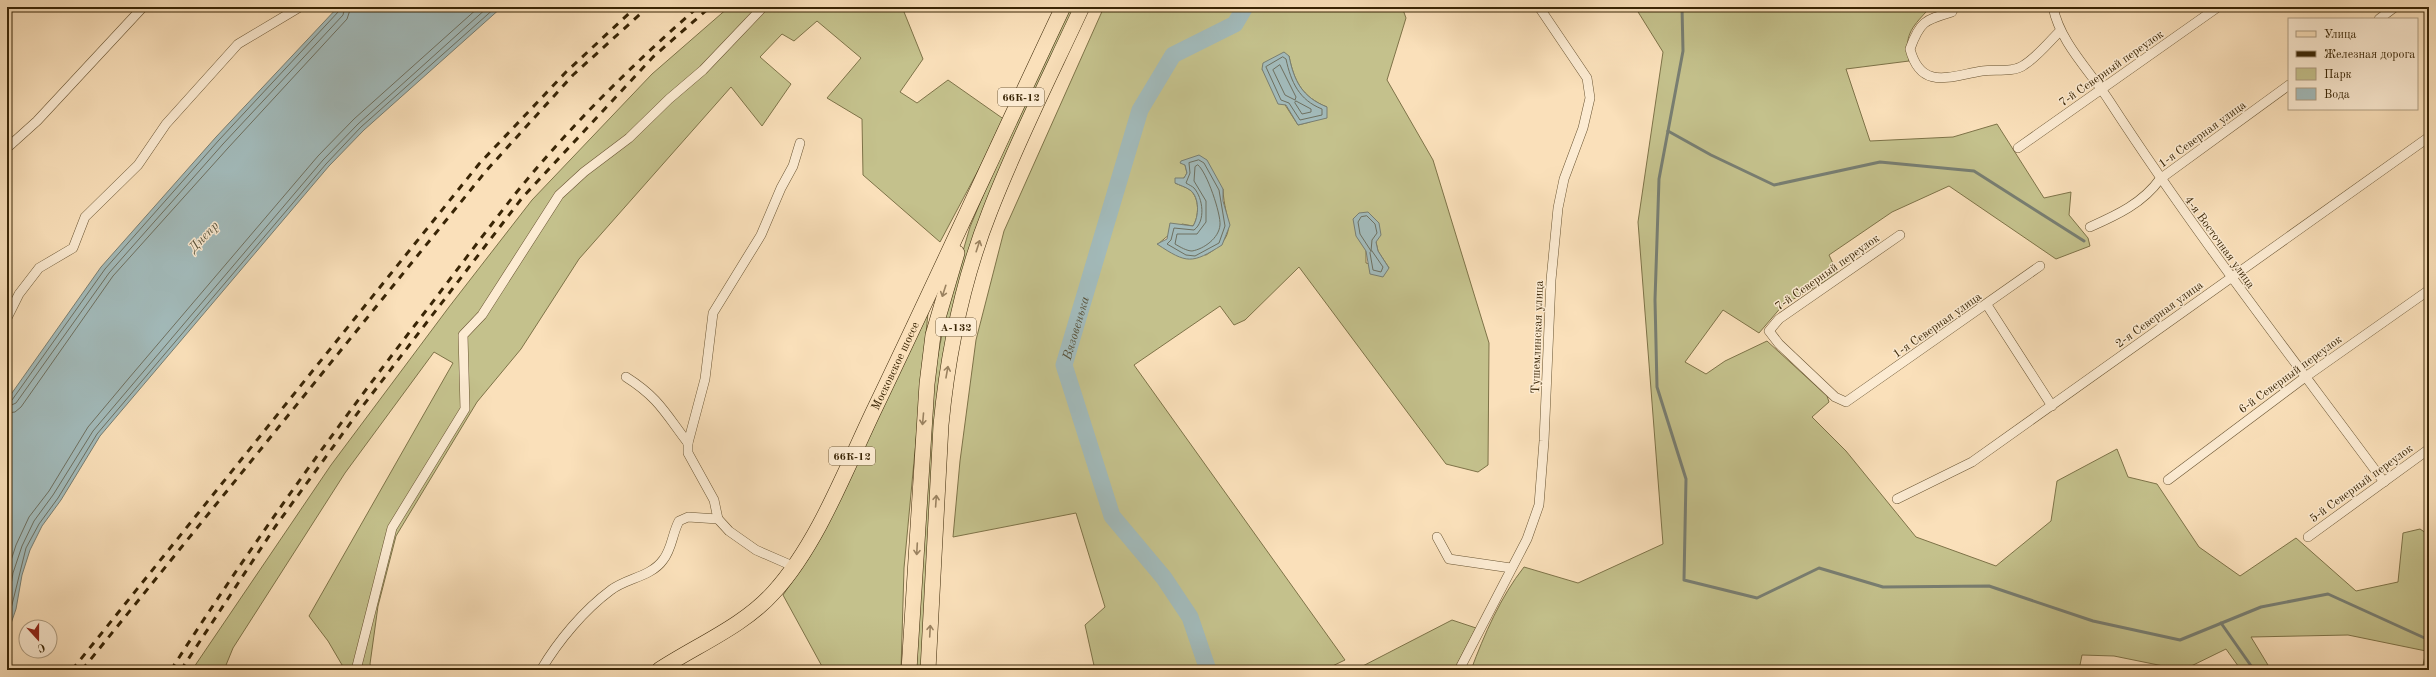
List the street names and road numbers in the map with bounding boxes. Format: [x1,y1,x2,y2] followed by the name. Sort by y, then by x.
[2057,28,2166,109] street label: 7-й Северный переулок
[998,88,1044,106] road number: 66К-12
[2157,99,2249,170] street label: 1-я Северная улица
[2182,194,2257,291] street label: 4-я Восточная улица
[1773,232,1882,313] street label: 7-й Северный переулок
[2114,279,2206,350] street label: 2-я Северная улица
[1530,280,1546,394] street label: Тушемлинская улица
[1891,291,1984,361] street label: 1-я Северная улица
[936,318,976,336] road number: А-132
[870,320,922,412] street label: Московское шоссе
[2237,333,2344,416] street label: 6-й Северный переулок
[2307,442,2415,525] street label: 5-й Северный переулок
[829,447,875,465] road number: 66К-12

